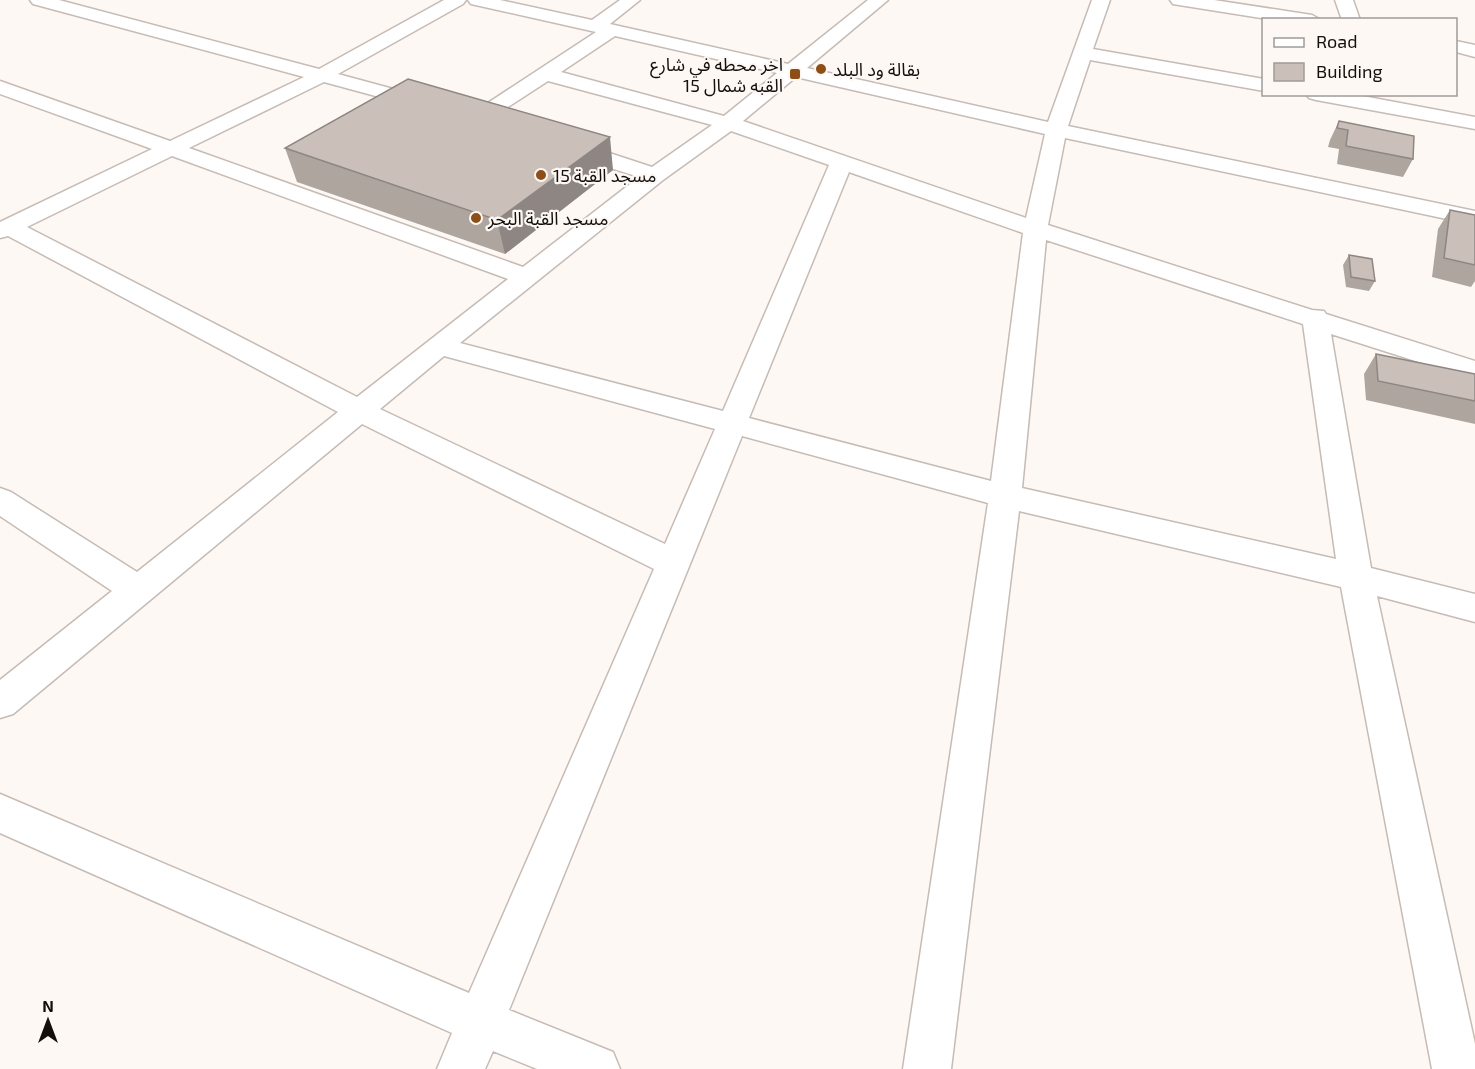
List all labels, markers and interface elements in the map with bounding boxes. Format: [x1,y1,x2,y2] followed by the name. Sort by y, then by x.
[1262,18,1457,96] legend
[1316,30,1357,52] text: Road
[650,53,783,97] place label: اخر محطه في شارع 15 القبه شمال
[833,58,920,80] place label: بقالة ود البلد
[1316,60,1383,82] text: Building
[814,62,828,76] marker: بقالة ود البلد
[788,67,802,81] marker: اخر محطه في شارع 15 القبه شمال
[553,164,656,186] place label: مسجد القبة 15
[534,168,548,182] marker: مسجد القبة 15
[487,207,608,230] place label: مسجد القبة البحر
[469,211,483,225] marker: مسجد القبة البحر
[18,991,78,1051] north arrow
[42,996,54,1015] text: N

